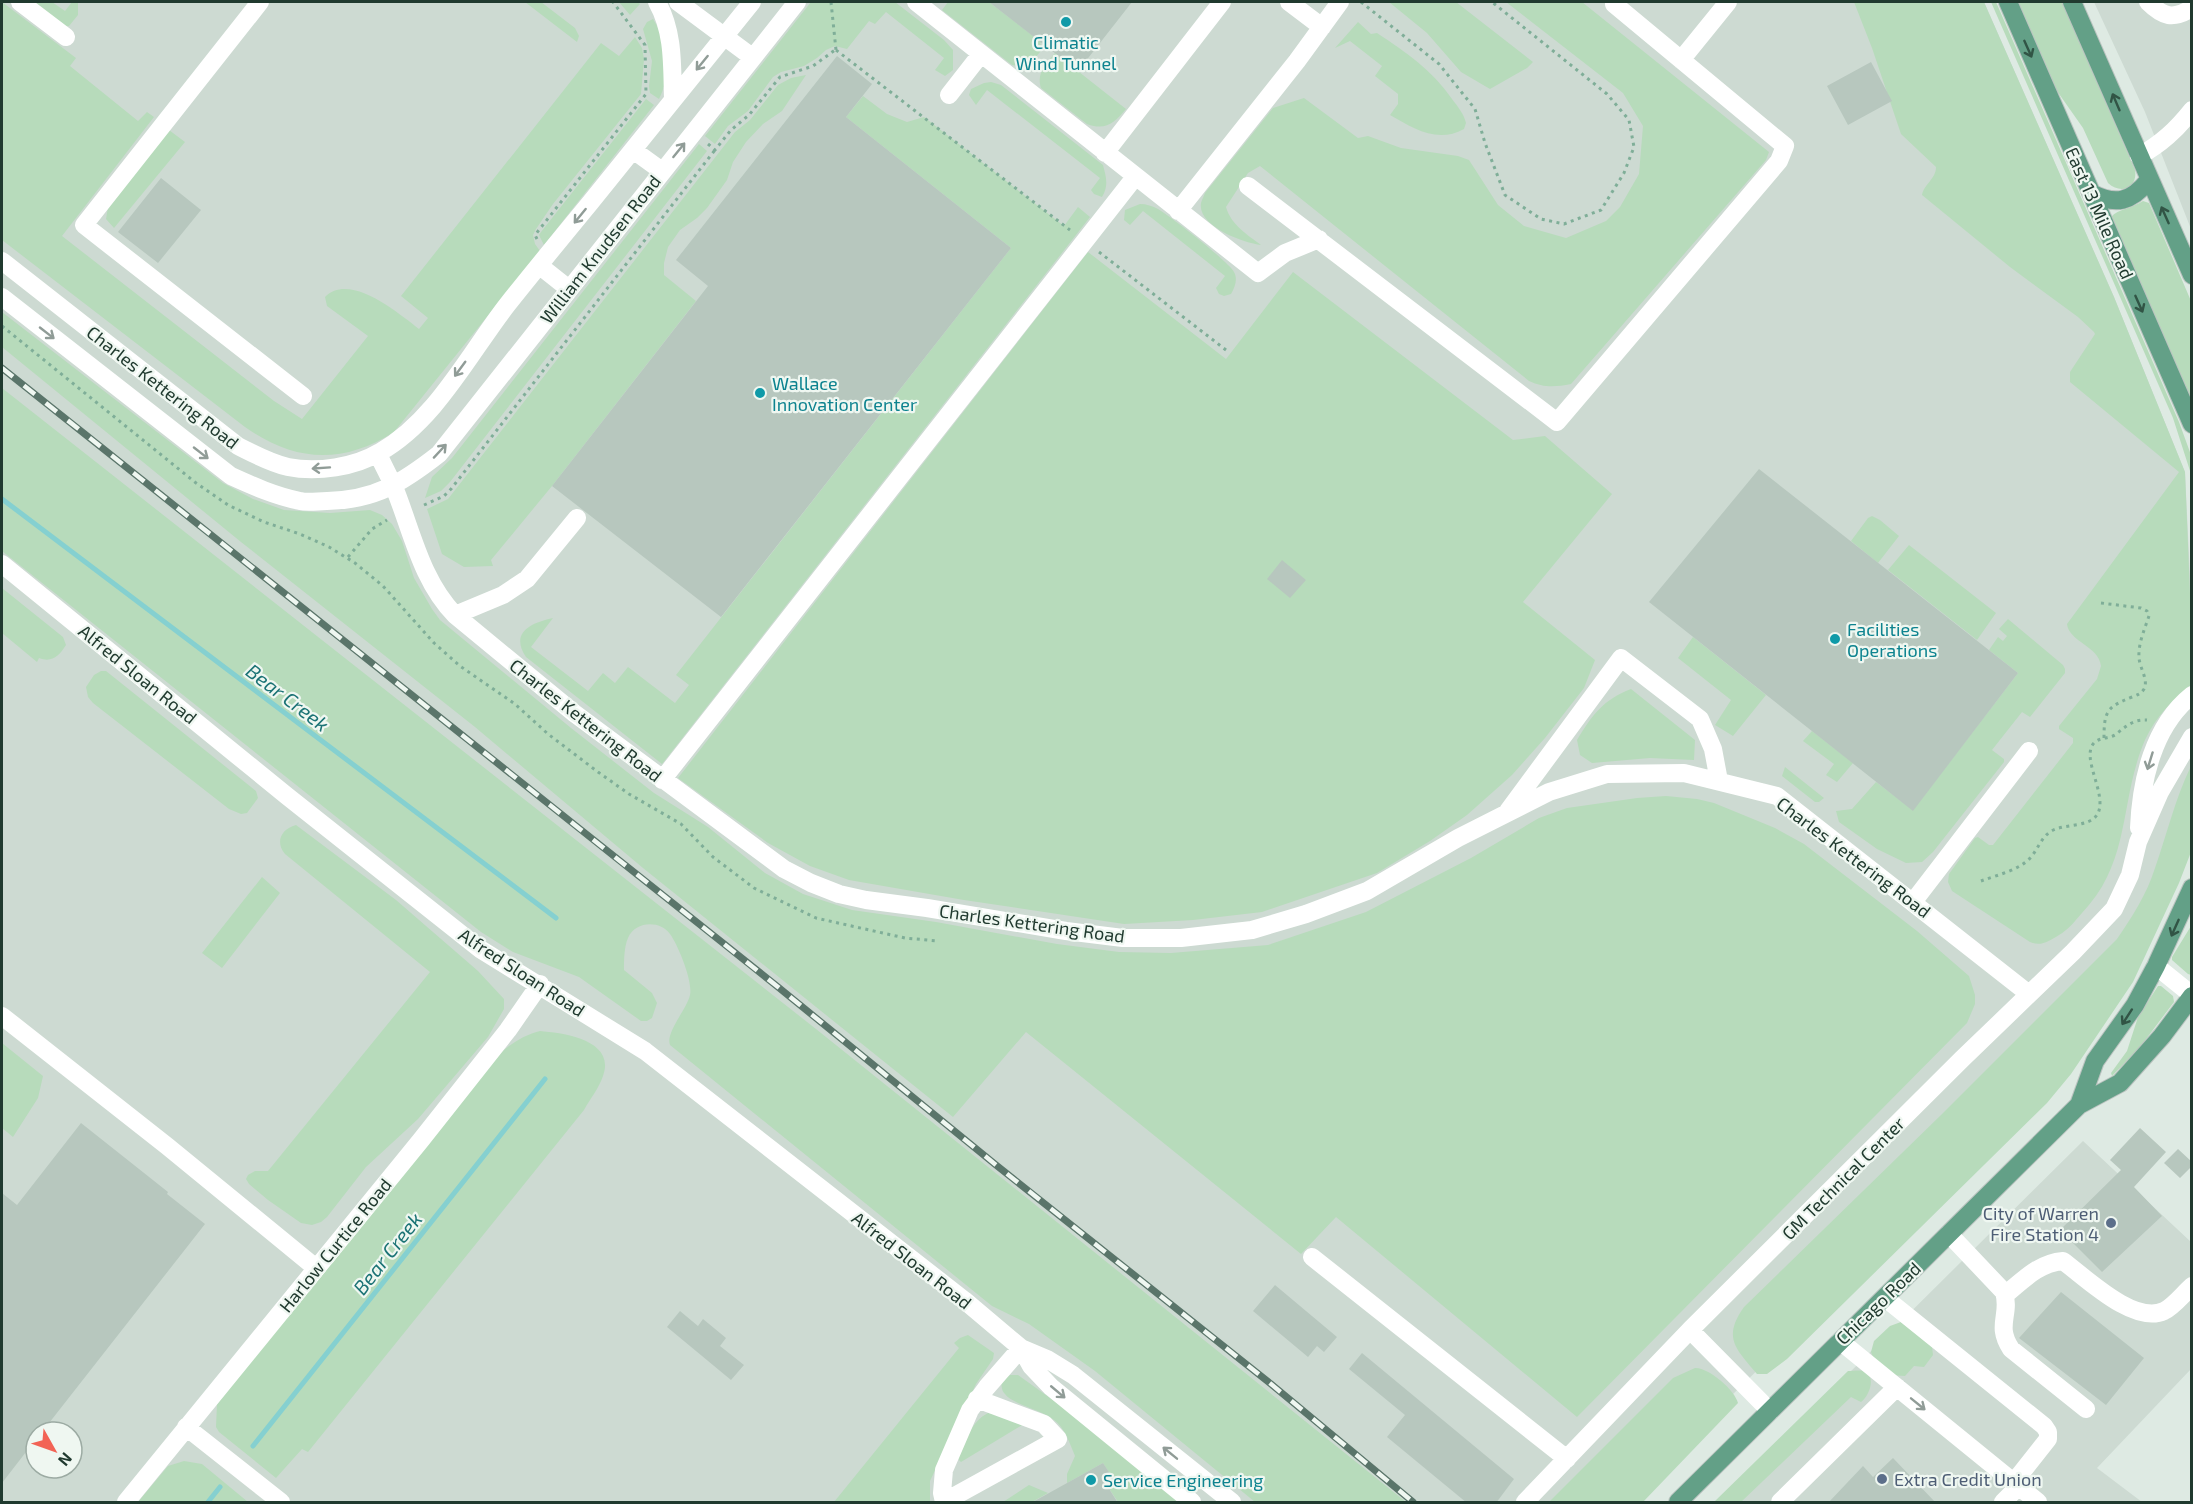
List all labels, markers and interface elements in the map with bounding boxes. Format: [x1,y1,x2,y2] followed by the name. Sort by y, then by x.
[1059,15,1073,29] marker: Climatic Wind Tunnel
[1016,31,1117,74] place label: Climatic Wind Tunnel
[2023,39,2034,57] one-way arrow
[696,55,709,71] one-way arrow
[2110,93,2121,112] one-way arrow
[672,142,685,158] one-way arrow
[2061,144,2139,282] street label: East 13 Mile Road
[535,170,665,328] street label: William Knudsen Road
[574,207,587,223] one-way arrow
[2159,207,2170,225] one-way arrow
[2135,295,2146,313] one-way arrow
[83,321,243,453] street label: Charles Kettering Road
[39,326,55,339] one-way arrow
[454,361,466,377] one-way arrow
[772,372,917,415] place label: Wallace Innovation Center
[753,386,767,400] marker: Wallace Innovation Center
[433,444,447,459] one-way arrow
[193,446,209,459] one-way arrow
[312,462,332,473] one-way arrow
[1847,618,1937,661] place label: Facilities Operations
[74,620,202,728] street label: Alfred Sloan Road
[1828,632,1842,646] marker: Facilities Operations
[506,654,666,786] street label: Charles Kettering Road
[242,658,334,736] water label: Bear Creek
[2144,751,2155,770] one-way arrow
[1773,792,1935,922] street label: Charles Kettering Road
[938,899,1126,947] street label: Charles Kettering Road
[2169,918,2180,936] one-way arrow
[455,923,589,1021] street label: Alfred Sloan Road
[2121,1008,2133,1025] one-way arrow
[1777,1112,1909,1244] street label: GM Technical Center
[274,1174,396,1316] street label: Harlow Curtice Road
[1983,1202,2099,1245] place label: City of Warren Fire Station 4
[848,1206,976,1314] street label: Alfred Sloan Road
[348,1207,426,1299] water label: Bear Creek
[2104,1216,2118,1230] marker: City of Warren Fire Station 4
[1831,1257,1925,1349] street label: Chicago Road
[1050,1385,1065,1399] one-way arrow
[1910,1398,1926,1411] one-way arrow
[24,1420,84,1480] north arrow
[1162,1446,1178,1459] one-way arrow
[55,1449,77,1470] text: N
[1894,1468,2042,1490] place label: Extra Credit Union
[1103,1469,1263,1491] place label: Service Engineering
[1875,1472,1889,1486] marker: Extra Credit Union
[1084,1473,1098,1487] marker: Service Engineering

